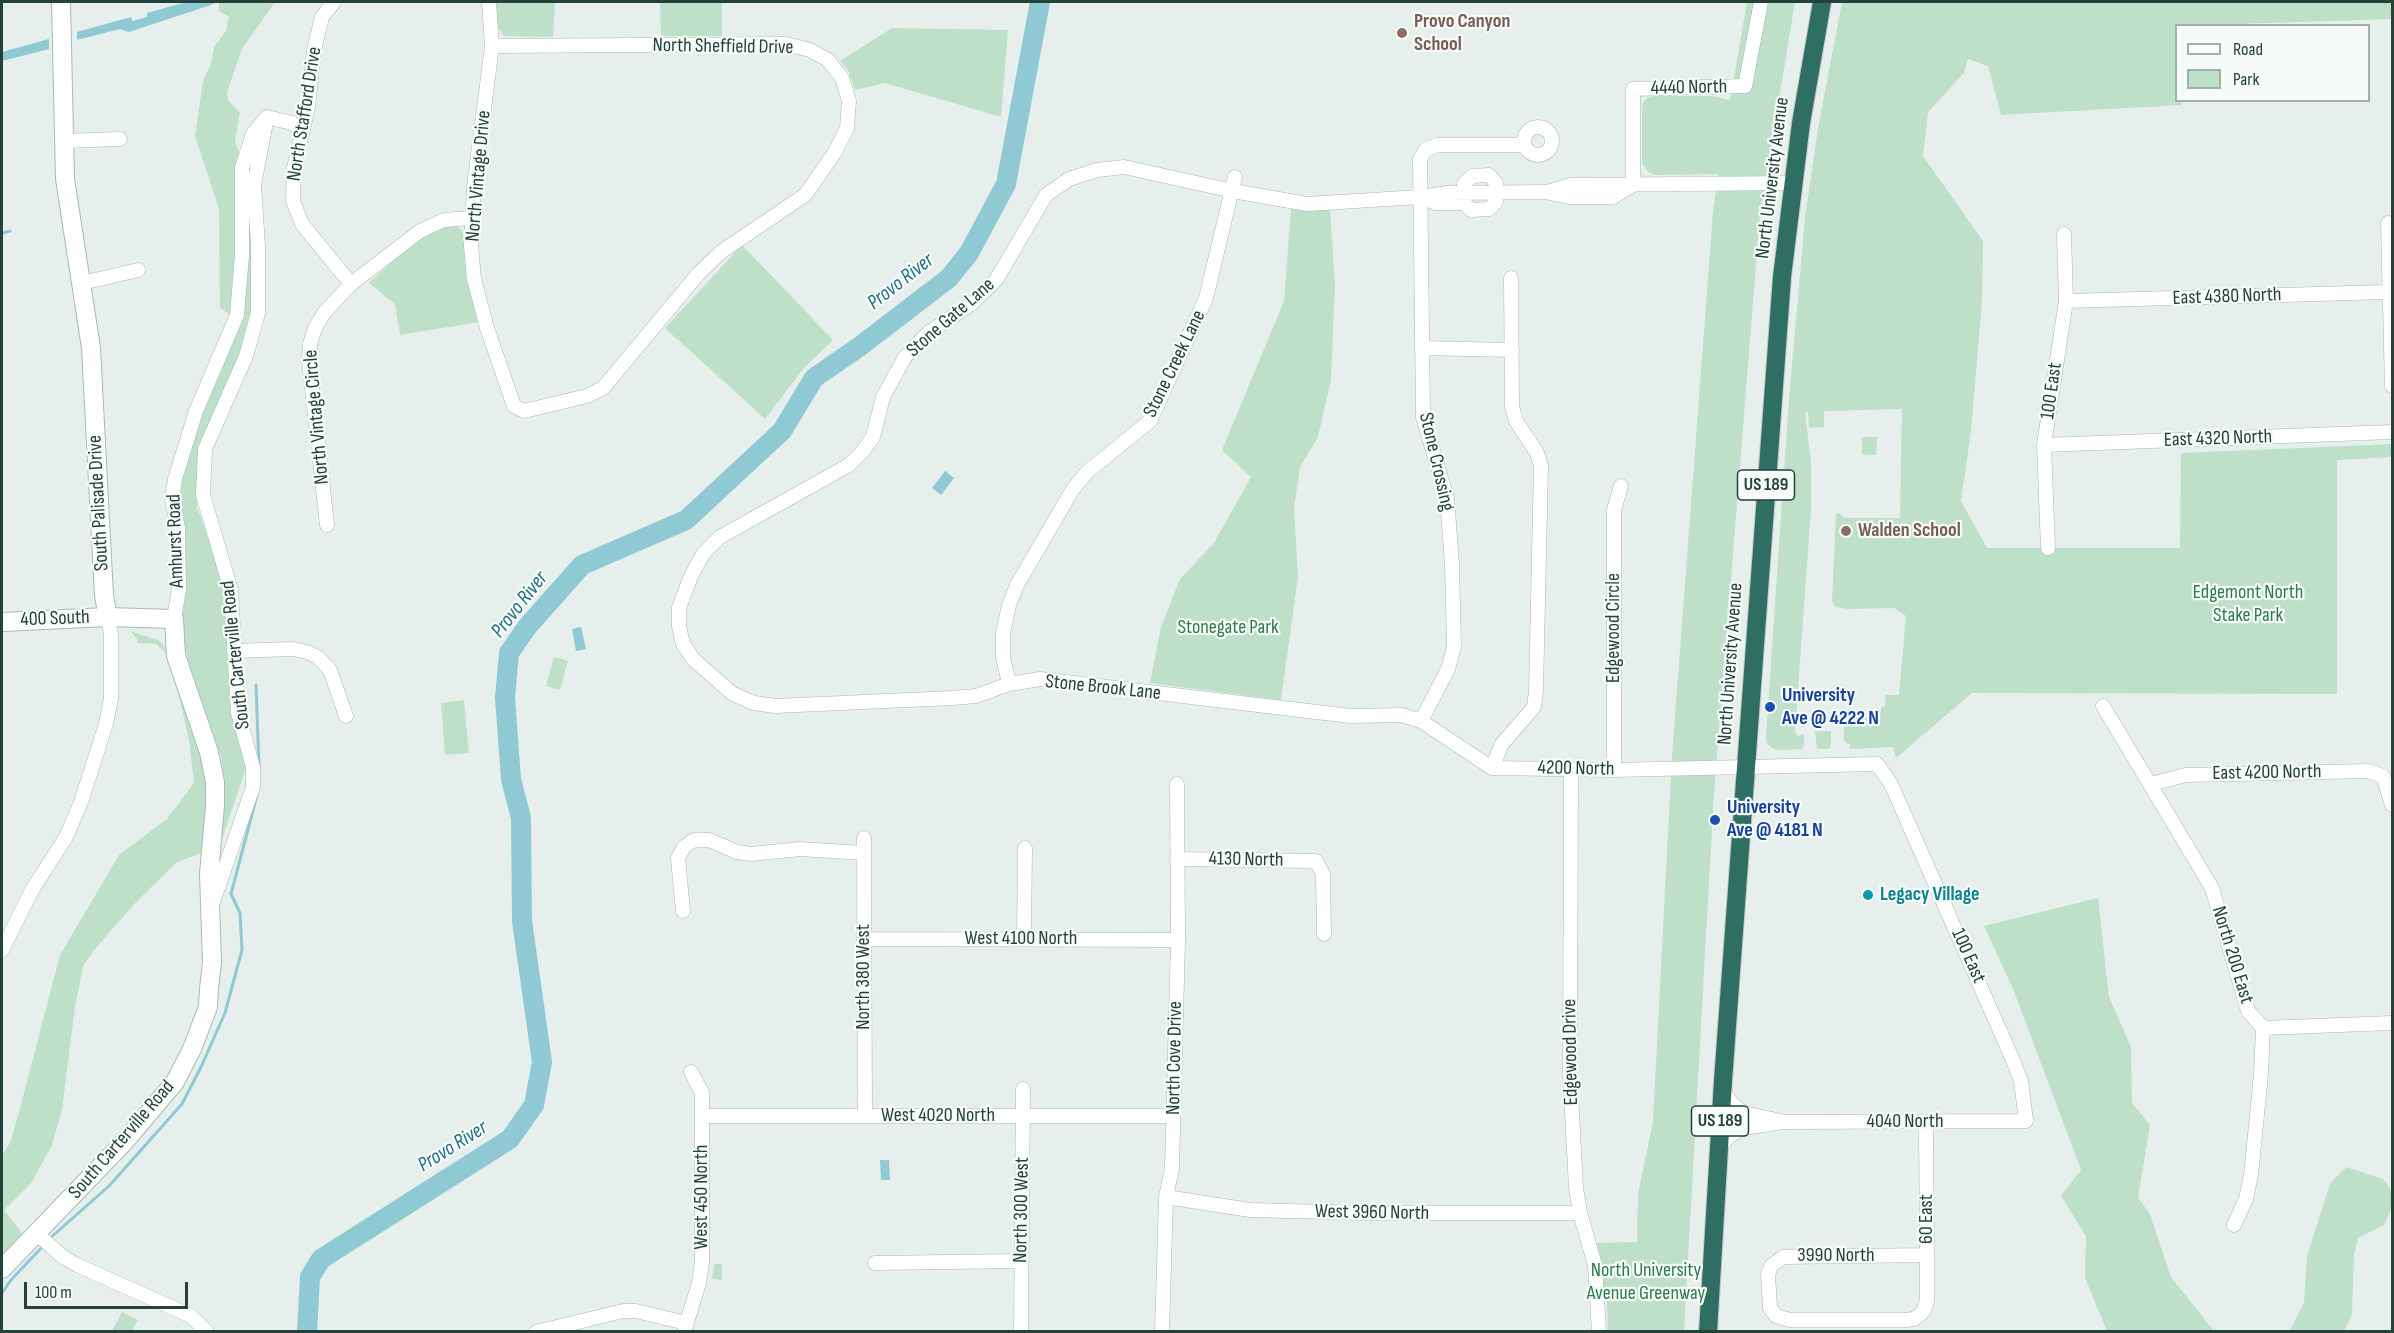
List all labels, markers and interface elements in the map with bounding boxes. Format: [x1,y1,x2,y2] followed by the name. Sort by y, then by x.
[1414,10,1510,57] place label: Provo Canyon School
[2175,24,2370,102] legend
[1395,26,1409,40] marker: Provo Canyon School
[652,34,794,60] street label: North Sheffield Drive
[2233,39,2263,60] text: Road
[283,45,327,183] street label: North Stafford Drive
[2233,69,2259,90] text: Park
[1651,75,1727,101] street label: 4440 North
[1751,96,1795,260] street label: North University Avenue
[461,109,497,243] street label: North Vintage Drive
[863,248,939,316] water label: Provo River
[902,273,1000,363] street label: Stone Gate Lane
[2172,283,2282,311] street label: East 4380 North
[1139,307,1211,421] street label: Stone Creek Lane
[299,349,335,485] street label: North Vintage Circle
[2036,361,2068,421] street label: 100 East
[1413,410,1459,514] street label: Stone Crossing
[2163,425,2273,453] street label: East 4320 North
[83,434,115,572] street label: South Palisade Drive
[1738,470,1794,500] road number: US 189
[162,494,190,588] street label: Amhurst Road
[1858,519,1961,543] place label: Walden School
[1839,524,1853,538] marker: Walden School
[486,567,554,643] water label: Provo River
[1602,573,1626,683] street label: Edgewood Circle
[216,579,256,731] street label: South Carterville Road
[2193,581,2303,628] park label: Edgemont North Stake Park
[1713,582,1749,746] street label: North University Avenue
[20,606,90,632] street label: 400 South
[1177,616,1279,640] park label: Stonegate Park
[1044,670,1162,706] street label: Stone Brook Lane
[1782,684,1879,731] place label: University Ave @ 4222 N
[1763,700,1777,714] marker: University Ave @ 4222 N
[1537,756,1615,782] street label: 4200 North
[2212,760,2322,786] street label: East 4200 North
[1727,796,1823,843] place label: University Ave @ 4181 N
[1708,813,1722,827] marker: University Ave @ 4181 N
[1208,847,1284,873] street label: 4130 North
[1880,883,1979,907] place label: Legacy Village
[1861,888,1875,902] marker: Legacy Village
[2206,903,2258,1007] street label: North 200 East
[852,924,876,1030] street label: North 380 West
[1945,925,1991,987] street label: 100 East
[965,927,1077,951] street label: West 4100 North
[1558,999,1584,1105] street label: Edgewood Drive
[1162,1001,1188,1115] street label: North Cove Drive
[64,1076,180,1204] street label: South Carterville Road
[881,1104,995,1128] street label: West 4020 North
[1692,1106,1748,1136] road number: US 189
[1867,1110,1943,1134] street label: 4040 North
[414,1116,492,1178] water label: Provo River
[690,1145,714,1249] street label: West 450 North
[1009,1157,1035,1263] street label: North 300 West
[1915,1194,1939,1244] street label: 60 East
[1315,1200,1429,1226] street label: West 3960 North
[1797,1244,1875,1268] street label: 3990 North
[1587,1259,1705,1306] park label: North University Avenue Greenway
[27,1270,190,1308] scale bar
[35,1282,72,1303] text: 100 m

